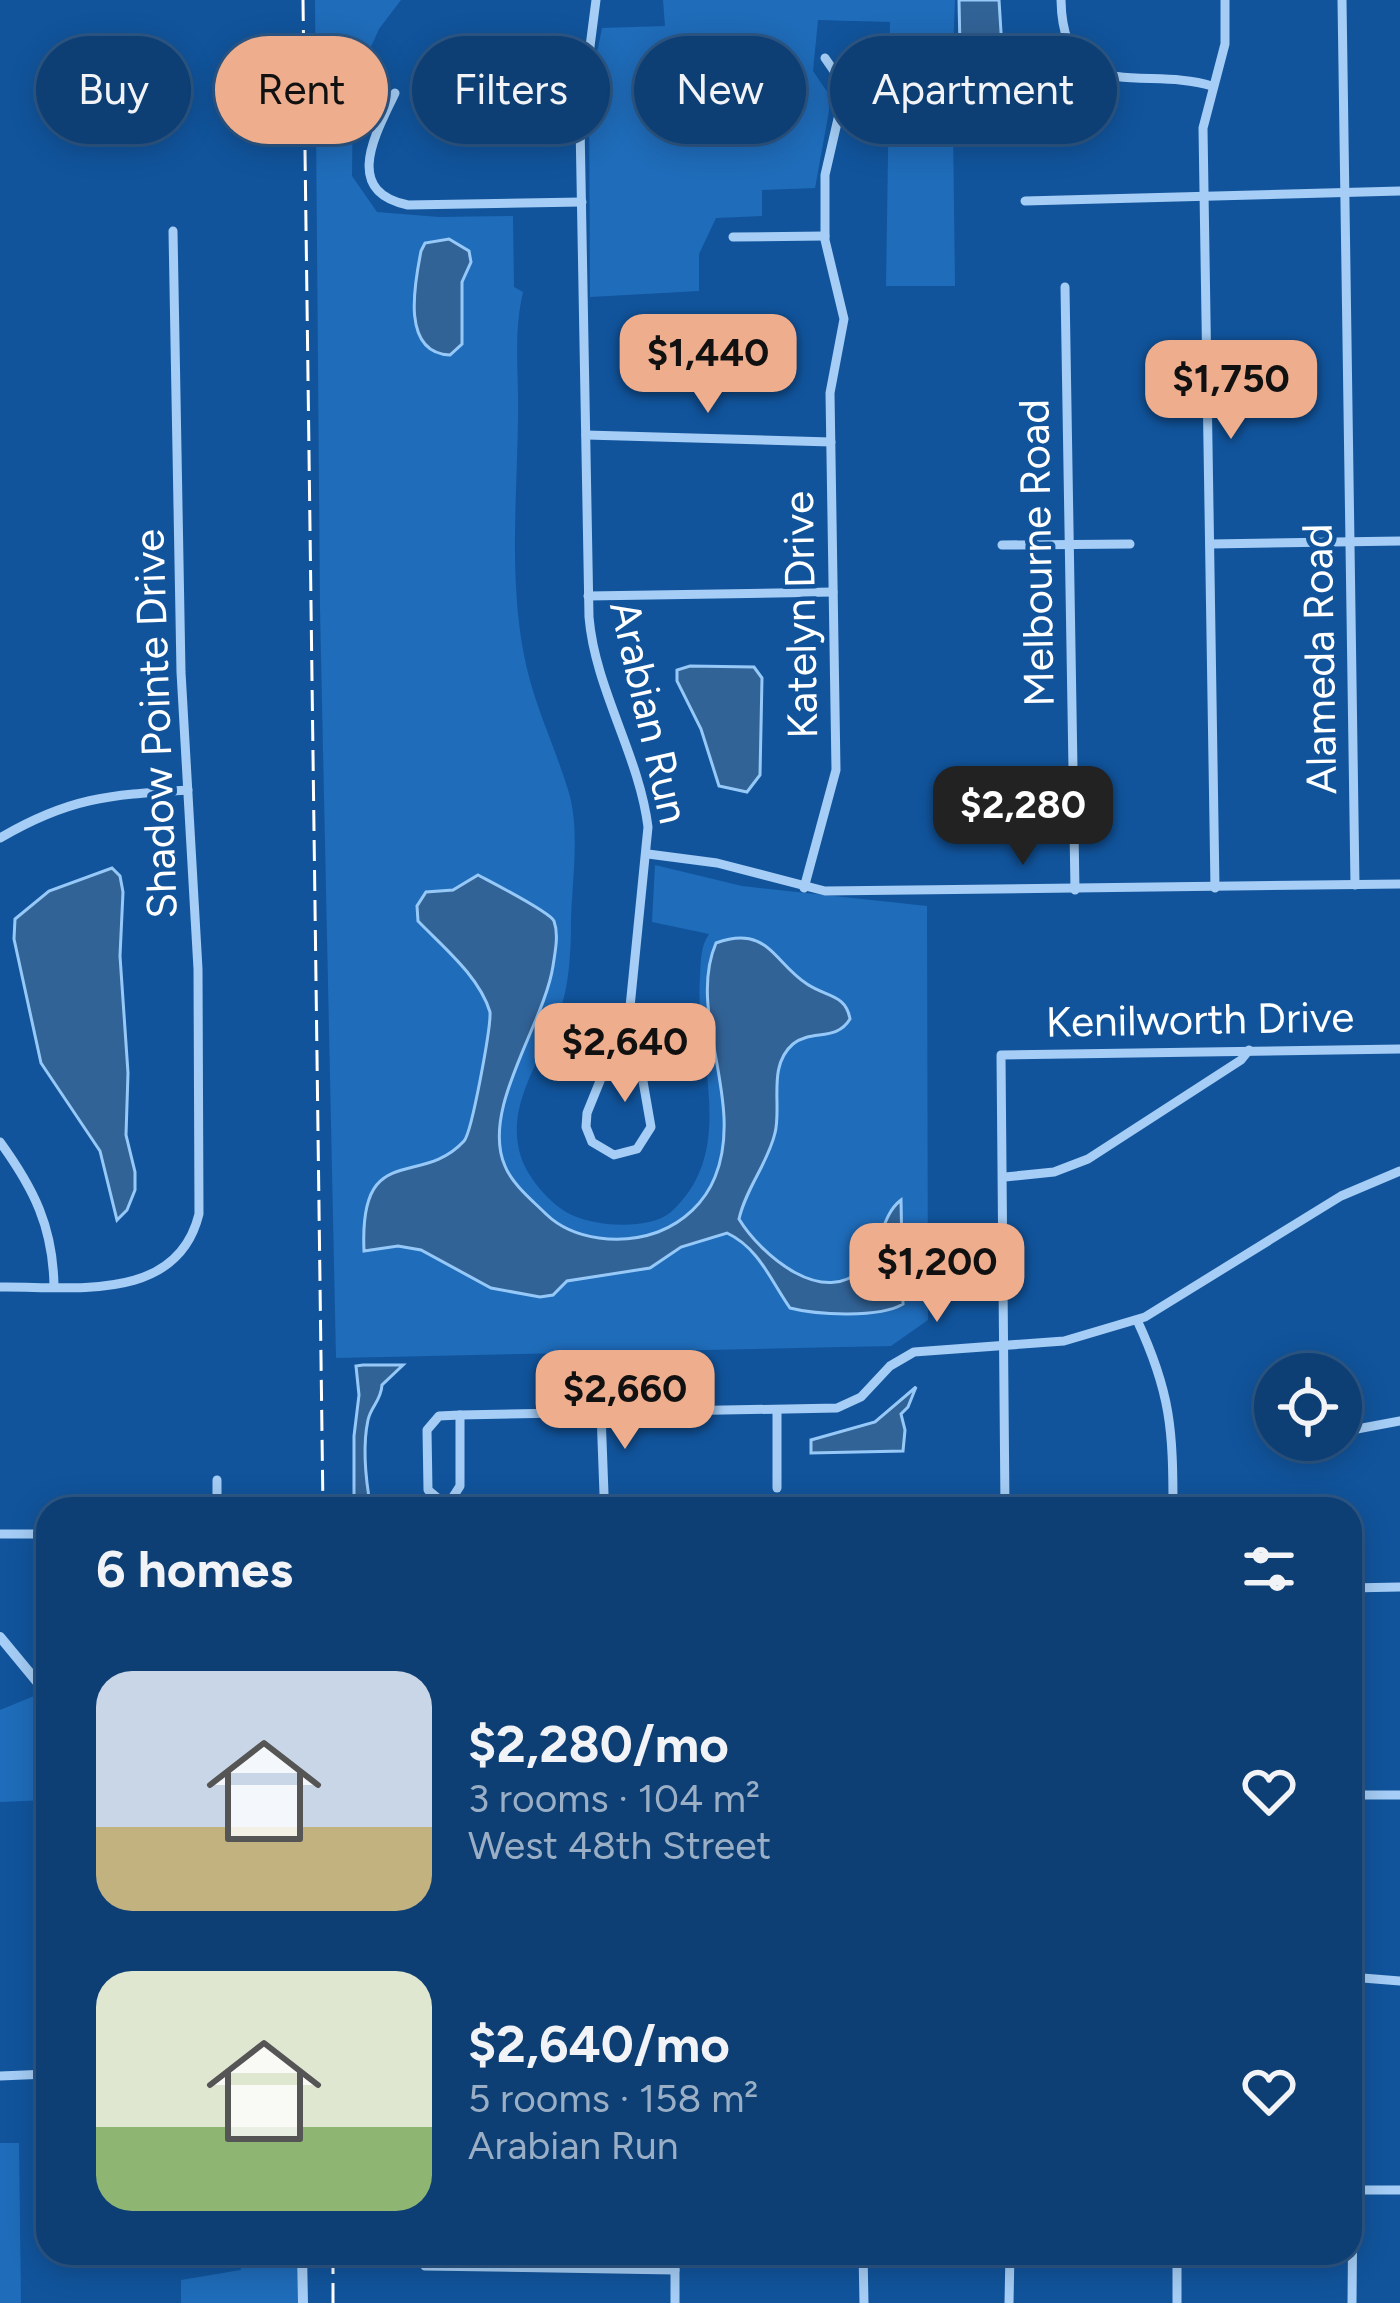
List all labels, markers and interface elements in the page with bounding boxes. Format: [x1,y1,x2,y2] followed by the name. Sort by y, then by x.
[36,36,191,144] chip: Buy
[215,36,388,144] chip: Rent
[412,36,610,144] chip: Filters
[634,36,806,144] chip: New
[830,36,1117,144] chip: Apartment
[610,314,806,416] pin: $1,440
[647,329,769,376] text: $1,440
[1133,340,1329,442] pin: $1,750
[1172,355,1290,402] text: $1,750
[1008,399,1065,707] street label: Melbourne Road
[773,491,828,739] street label: Katelyn Drive
[1292,523,1347,795] street label: Alameda Road
[123,528,188,920] street label: Shadow Pointe Drive
[599,596,700,828] street label: Arabian Run
[925,766,1121,868] pin: $2,280
[960,781,1086,828] text: $2,280
[1045,991,1355,1048] street label: Kenilworth Drive
[527,1003,723,1105] pin: $2,640
[562,1018,688,1065] text: $2,640
[839,1223,1035,1325] pin: $1,200
[876,1238,998,1285] text: $1,200
[527,1350,723,1452] pin: $2,660
[1254,1353,1362,1461] map controls
[1254,1353,1362,1461] button: locate
[563,1365,687,1412] text: $2,660
[1236,1536,1302,1602] icon: filters
[96,1539,293,1600] text: 6 homes
[468,1714,729,1775] text: $2,280/mo
[192,1719,336,1863] icon: home
[1236,1758,1302,1824] icon: heart
[468,1775,760,1822] text: 3 rooms · 104 m²
[468,1822,771,1869] text: West 48th Street
[468,2014,730,2075] text: $2,640/mo
[192,2019,336,2163] icon: home
[1236,2058,1302,2124] icon: heart
[468,2075,758,2122] text: 5 rooms · 158 m²
[468,2122,679,2169] text: Arabian Run

